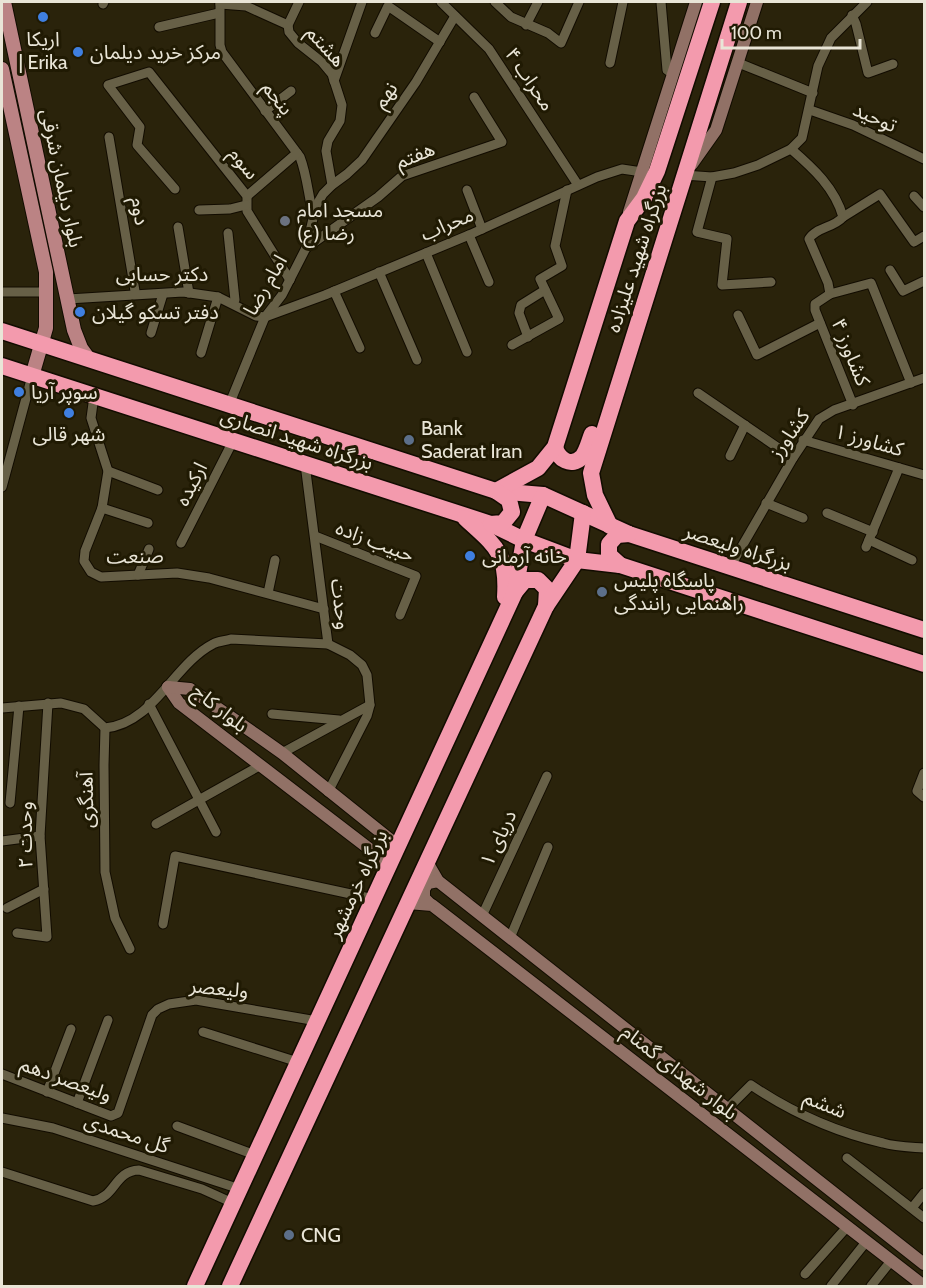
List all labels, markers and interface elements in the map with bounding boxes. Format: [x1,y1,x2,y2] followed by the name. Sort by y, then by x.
[36,10,50,24] marker: اریکا | Erika
[722,12,860,50] scale bar
[299,20,351,74] street label: هشتم
[731,22,782,44] text: 100 m
[19,27,68,74] place label: اریکا | Erika
[90,40,221,64] place label: مرکز خرید دیلمان
[500,43,560,115] street label: محراب ۴
[71,45,85,59] marker: مرکز خرید دیلمان
[255,76,299,122] street label: پنجم
[367,77,405,115] street label: نهم
[849,97,901,137] street label: توحید
[36,106,88,250] street label: بلوار دیلمان شرقی
[392,136,439,176] street label: هفتم
[221,142,264,186] street label: سوم
[601,181,671,335] street label: بزرگراه شهید علیزاده
[123,195,154,227] street label: دوم
[297,198,383,248] place label: مسجد امام رضا (ع)
[417,202,477,246] street label: محراب
[278,214,292,228] marker: مسجد امام رضا (ع)
[238,250,294,321] street label: امام رضا
[116,262,208,286] street label: دکتر حسابی
[92,300,219,324] place label: دفتر تسکو گیلان
[73,305,87,319] marker: دفتر تسکو گیلان
[827,315,876,390] street label: کشاورز ۴
[31,380,98,405] place label: سوپر آریا
[12,385,26,399] marker: سوپر آریا
[218,403,376,475] street label: بزرگراه شهید انصاری
[763,404,815,464] street label: کشاورز
[62,406,76,420] marker: شهر قالی
[421,416,522,463] place label: Bank Saderat Iran
[832,419,907,461] street label: کشاورز ۱
[33,422,105,446] place label: شهر قالی
[402,433,416,447] marker: Bank Saderat Iran
[170,458,212,510] street label: ارکیده
[333,515,417,567] street label: حبیب زاده
[680,518,795,576] street label: بزرگراه ولیعصر
[106,544,164,568] street label: صنعت
[482,544,567,568] place label: خانه آرمانی
[463,549,477,563] marker: خانه آرمانی
[614,568,744,615] place label: پاسگاه پلیس راهنمایی رانندگی
[326,577,356,631] street label: وحدت
[595,585,609,599] marker: پاسگاه پلیس راهنمایی رانندگی
[185,679,253,740] street label: بلوار کاج
[73,770,98,828] street label: آهنگری
[13,801,37,869] street label: وحدت ۲
[475,806,521,870] street label: دریای ۱
[321,826,393,943] street label: بزرگراه خرمشهر
[187,973,250,1003] street label: ولیعصر
[615,1019,743,1127] street label: بلوار شهدای گمنام
[16,1051,115,1109] street label: ولیعصر دهم
[799,1085,850,1126] street label: ششم
[81,1108,173,1158] street label: گل محمدی
[301,1223,341,1247] place label: CNG
[282,1228,296,1242] marker: CNG

